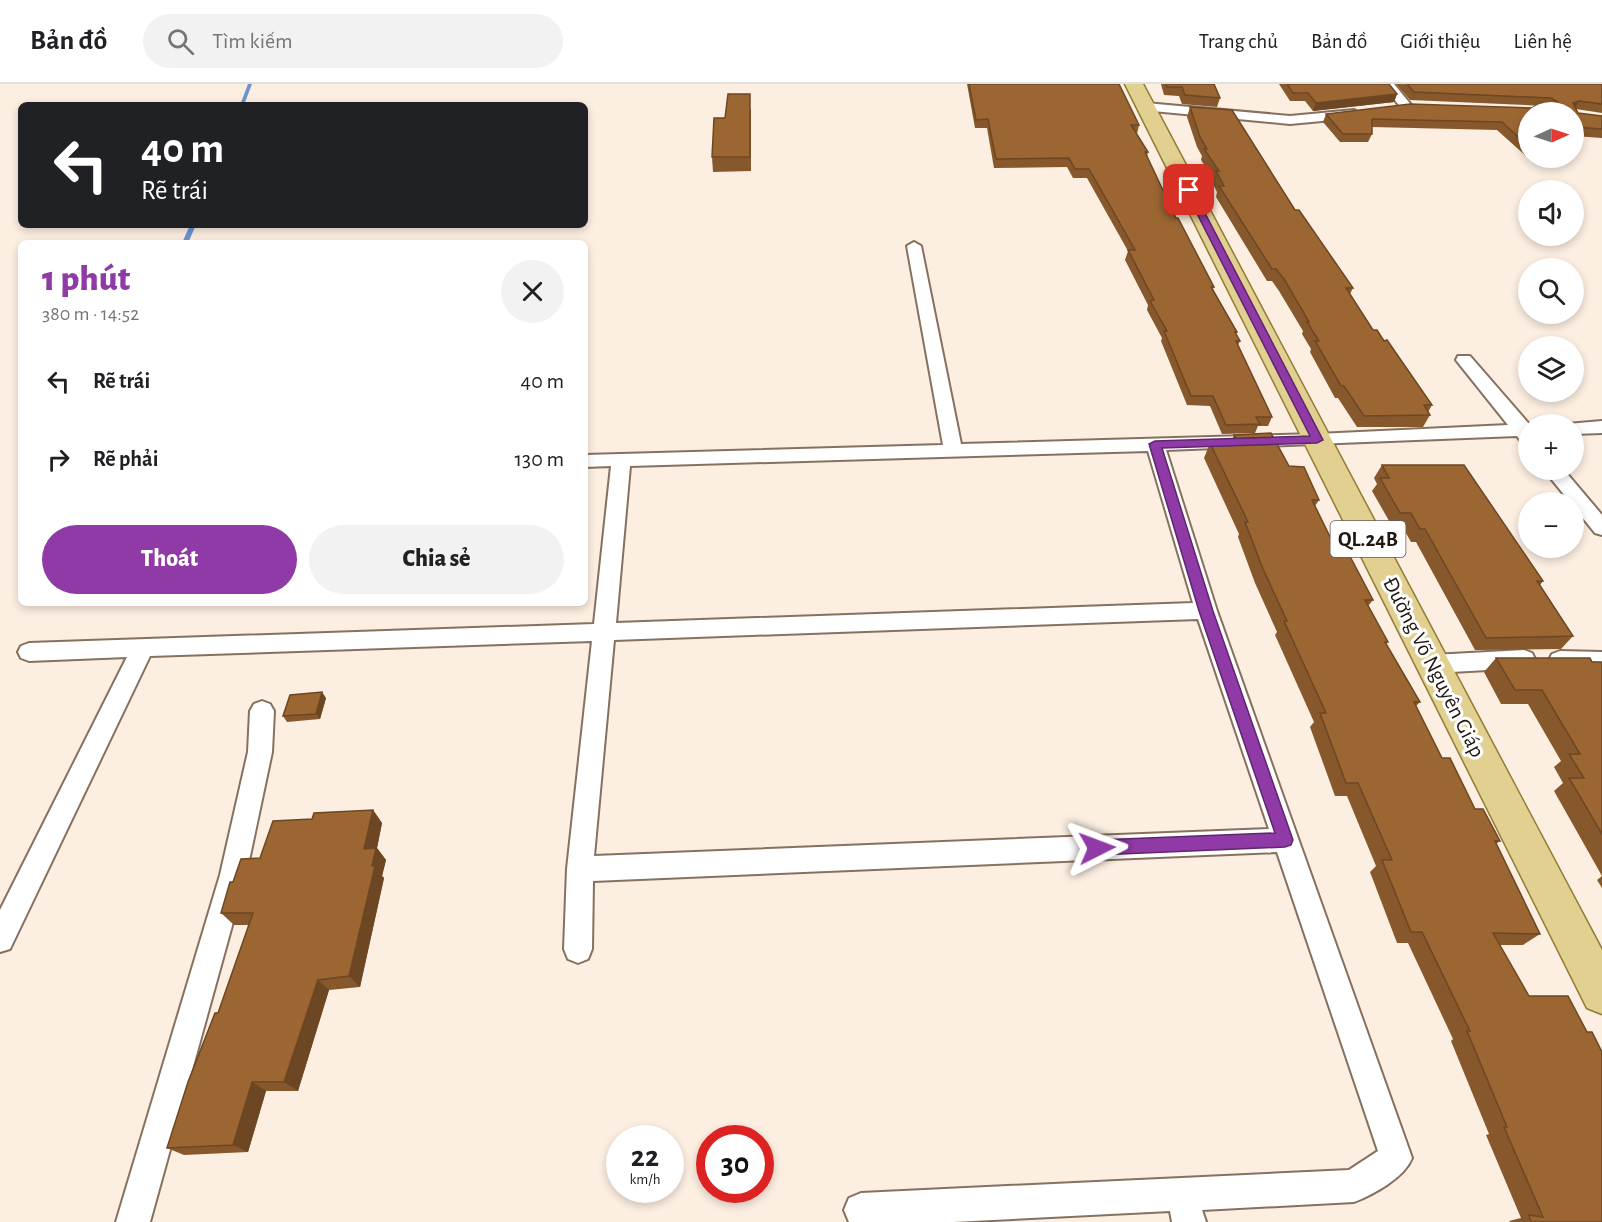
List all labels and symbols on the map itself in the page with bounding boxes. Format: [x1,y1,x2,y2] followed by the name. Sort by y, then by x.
[1518,102,1584,168] north arrow
[1163,164,1214,215] pin
[1330,521,1406,557] road number: QL.24B
[1379,573,1489,761] street label: Đường Võ Nguyên Giáp
[1065,816,1129,880] position arrow
[696,1125,774,1203] speed limit sign: 30

